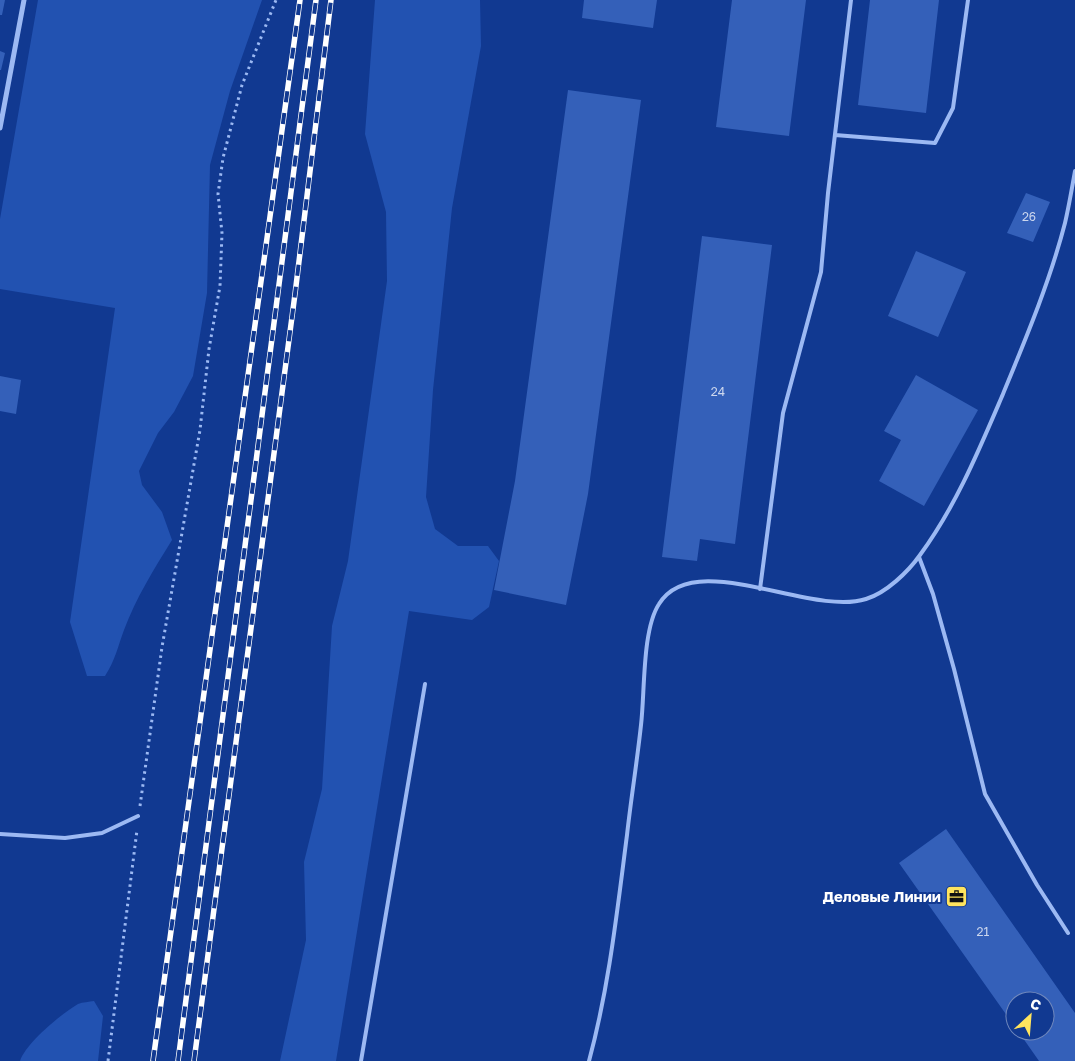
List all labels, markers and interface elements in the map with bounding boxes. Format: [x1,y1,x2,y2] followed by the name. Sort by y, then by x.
[1022,209,1036,224] house number: 26
[711,384,725,399] house number: 24
[945,885,969,909] office icon: Деловые Линии
[823,887,941,905] place label: Деловые Линии
[977,924,990,939] house number: 21
[1005,991,1055,1041] north arrow
[1028,994,1044,1014] text: С

